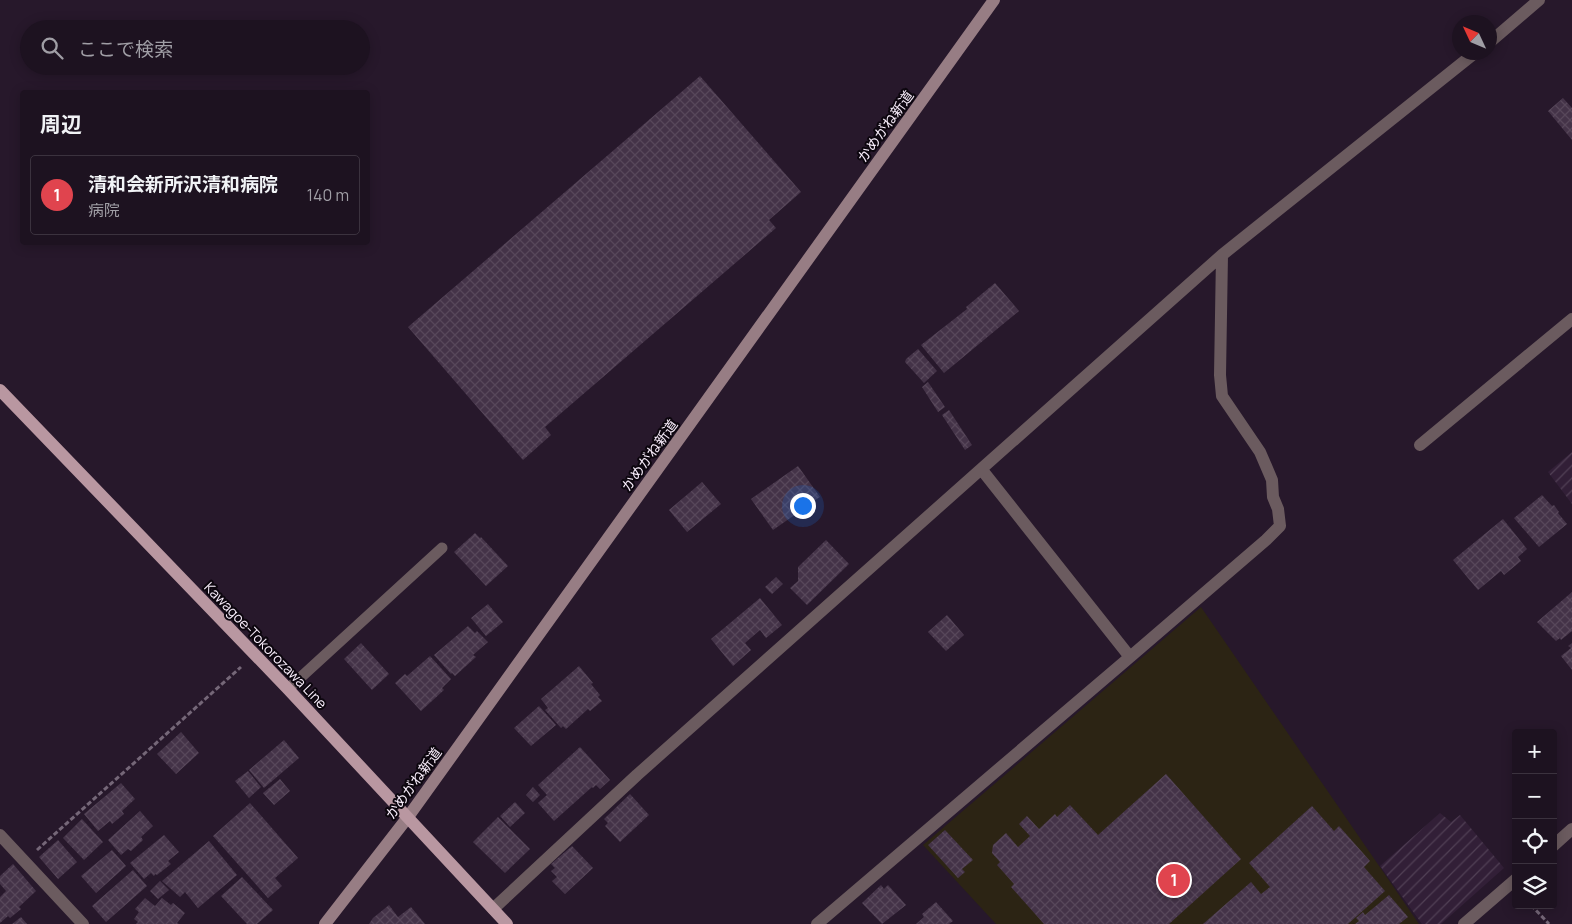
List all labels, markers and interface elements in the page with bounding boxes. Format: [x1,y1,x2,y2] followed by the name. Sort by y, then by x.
[1452,15,1497,60] north arrow
[20,20,370,75] search box
[38,34,66,62] icon: search
[78,36,173,62] text: ここで検索
[853,86,917,166] street label: かめがね新道
[40,110,82,138] text: 周辺
[88,171,278,197] text: 清和会新所沢清和病院
[53,184,61,206] text: 1
[307,184,349,206] text: 140 m
[88,199,120,221] text: 病院
[617,415,681,495] street label: かめがね新道
[790,493,816,519] your location
[200,578,332,712] street label: Kawagoe-Tokorozawa Line
[1512,729,1557,909] map controls
[1512,729,1557,774] button: +
[381,743,445,823] street label: かめがね新道
[1512,774,1557,819] button: −
[1512,819,1557,864] button: locate
[1158,861,1190,899] pin: 1
[1512,864,1557,909] button: layers

